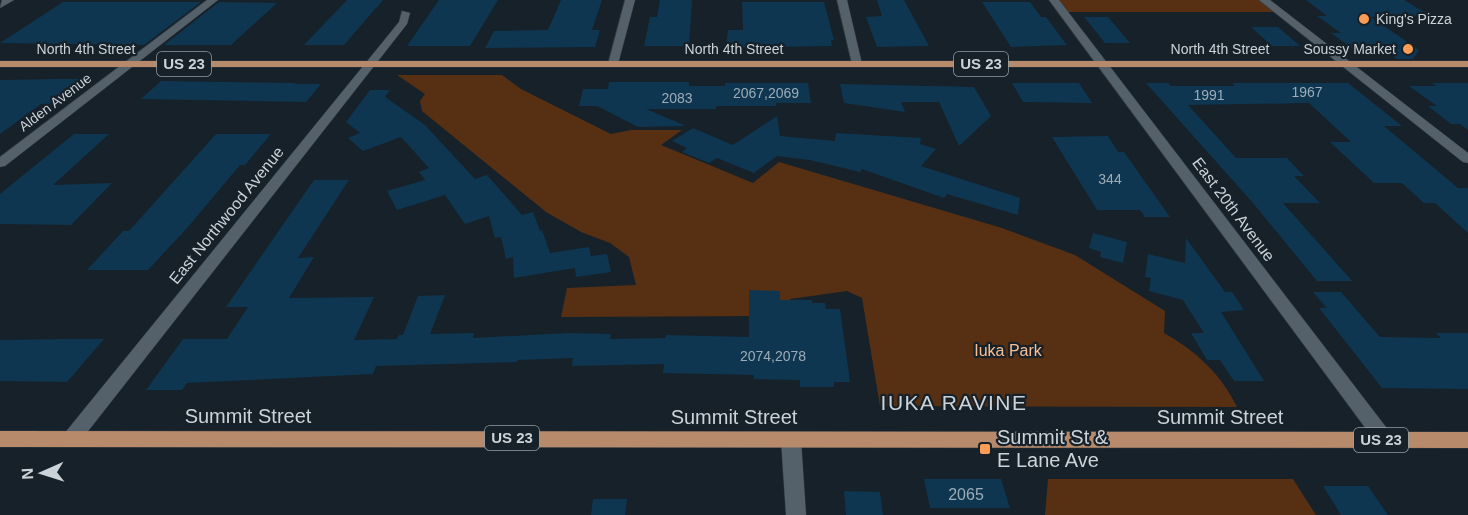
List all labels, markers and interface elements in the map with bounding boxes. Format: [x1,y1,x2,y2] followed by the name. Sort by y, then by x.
[1376,11,1452,27] place label: King's Pizza
[1357,12,1371,26] marker: King's Pizza
[37,41,136,57] street label: North 4th Street
[685,41,784,57] street label: North 4th Street
[1171,41,1270,57] street label: North 4th Street
[1303,41,1396,57] place label: Soussy Market
[1401,42,1415,56] marker: Soussy Market
[157,52,211,76] road number: US 23
[954,52,1008,76] road number: US 23
[16,70,94,134] street label: Alden Avenue
[1291,84,1323,100] house number: 1967
[733,85,799,101] house number: 2067,2069
[1193,87,1225,103] house number: 1991
[661,90,693,106] house number: 2083
[166,143,287,287] street label: East Northwood Avenue
[1189,154,1278,264] street label: East 20th Avenue
[1098,171,1122,187] house number: 344
[974,342,1043,359] park label: Iuka Park
[740,348,806,364] house number: 2074,2078
[881,391,1027,414] district label: IUKA RAVINE
[185,405,312,427] street label: Summit Street
[671,406,798,428] street label: Summit Street
[1157,406,1284,428] street label: Summit Street
[485,426,539,450] road number: US 23
[997,426,1109,471] place label: Summit St & E Lane Ave
[1354,428,1408,452] road number: US 23
[978,442,992,456] marker: Summit St & E Lane Ave
[12,443,72,503] north arrow
[19,468,36,480] text: N
[948,486,984,503] house number: 2065

